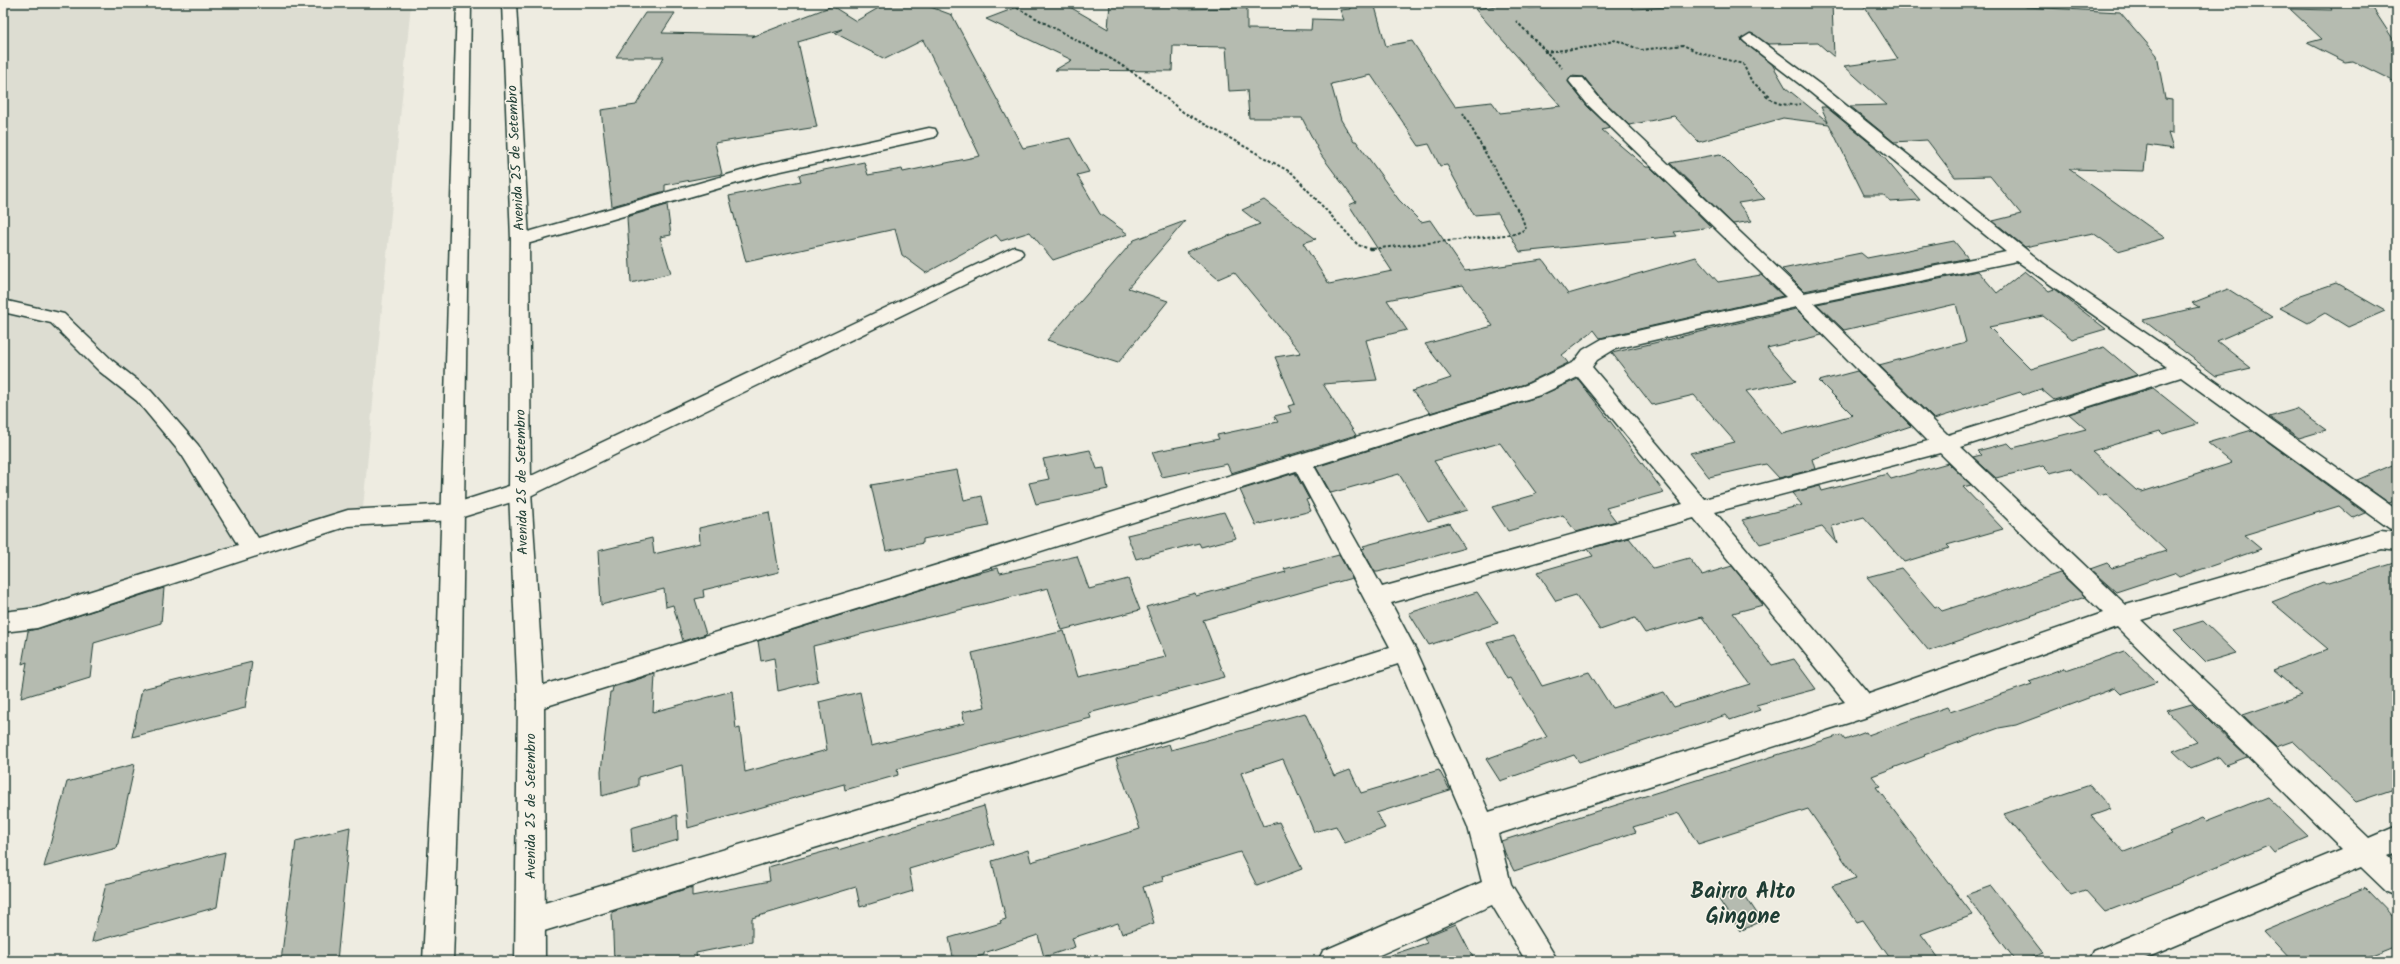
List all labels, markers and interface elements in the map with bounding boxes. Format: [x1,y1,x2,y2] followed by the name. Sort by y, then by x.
[501,85,531,231] street label: Avenida 25 de Setembro
[510,409,534,555] street label: Avenida 25 de Setembro
[520,733,542,879] street label: Avenida 25 de Setembro
[1691,875,1795,935] district label: Bairro Alto Gingone

